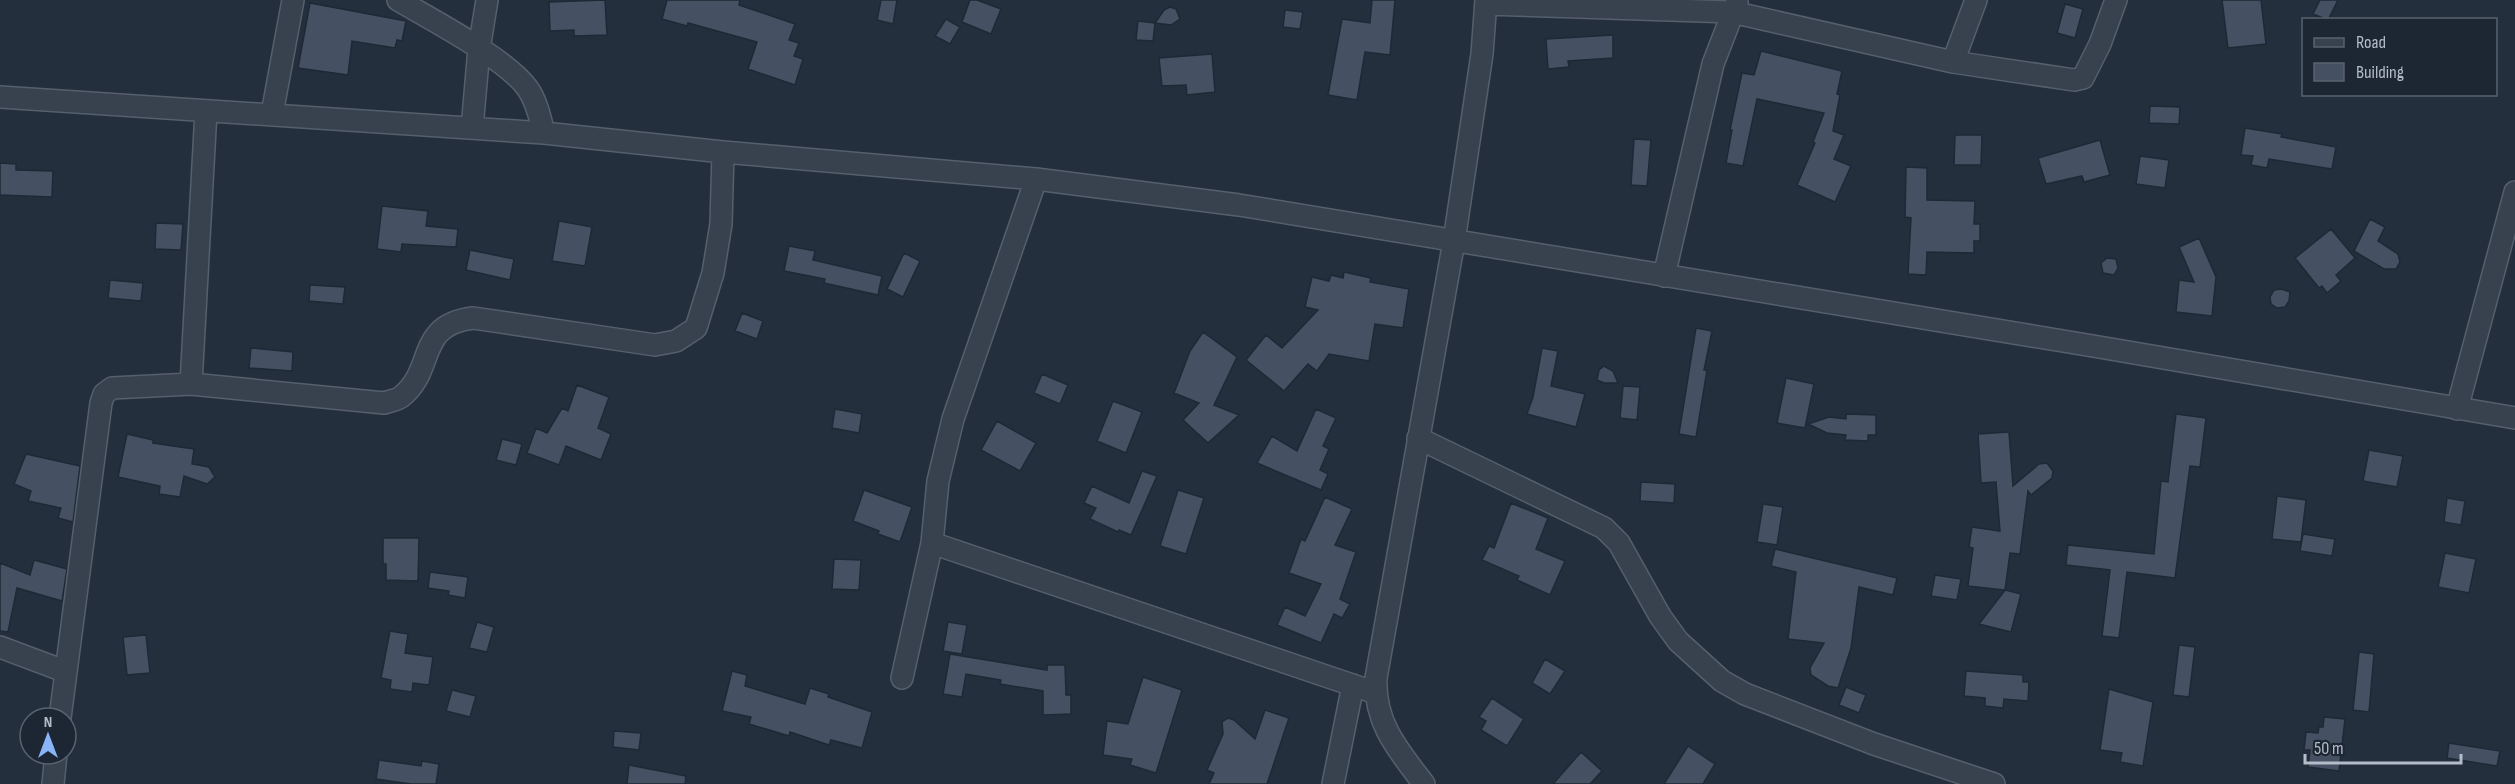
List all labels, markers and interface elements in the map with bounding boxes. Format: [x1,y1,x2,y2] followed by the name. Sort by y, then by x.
[2302,18,2497,96] legend
[2356,32,2386,53] text: Road
[2356,62,2404,83] text: Building
[18,706,78,766] north arrow
[44,713,52,732] text: N
[2305,727,2461,765] scale bar
[2314,738,2344,759] text: 50 m

